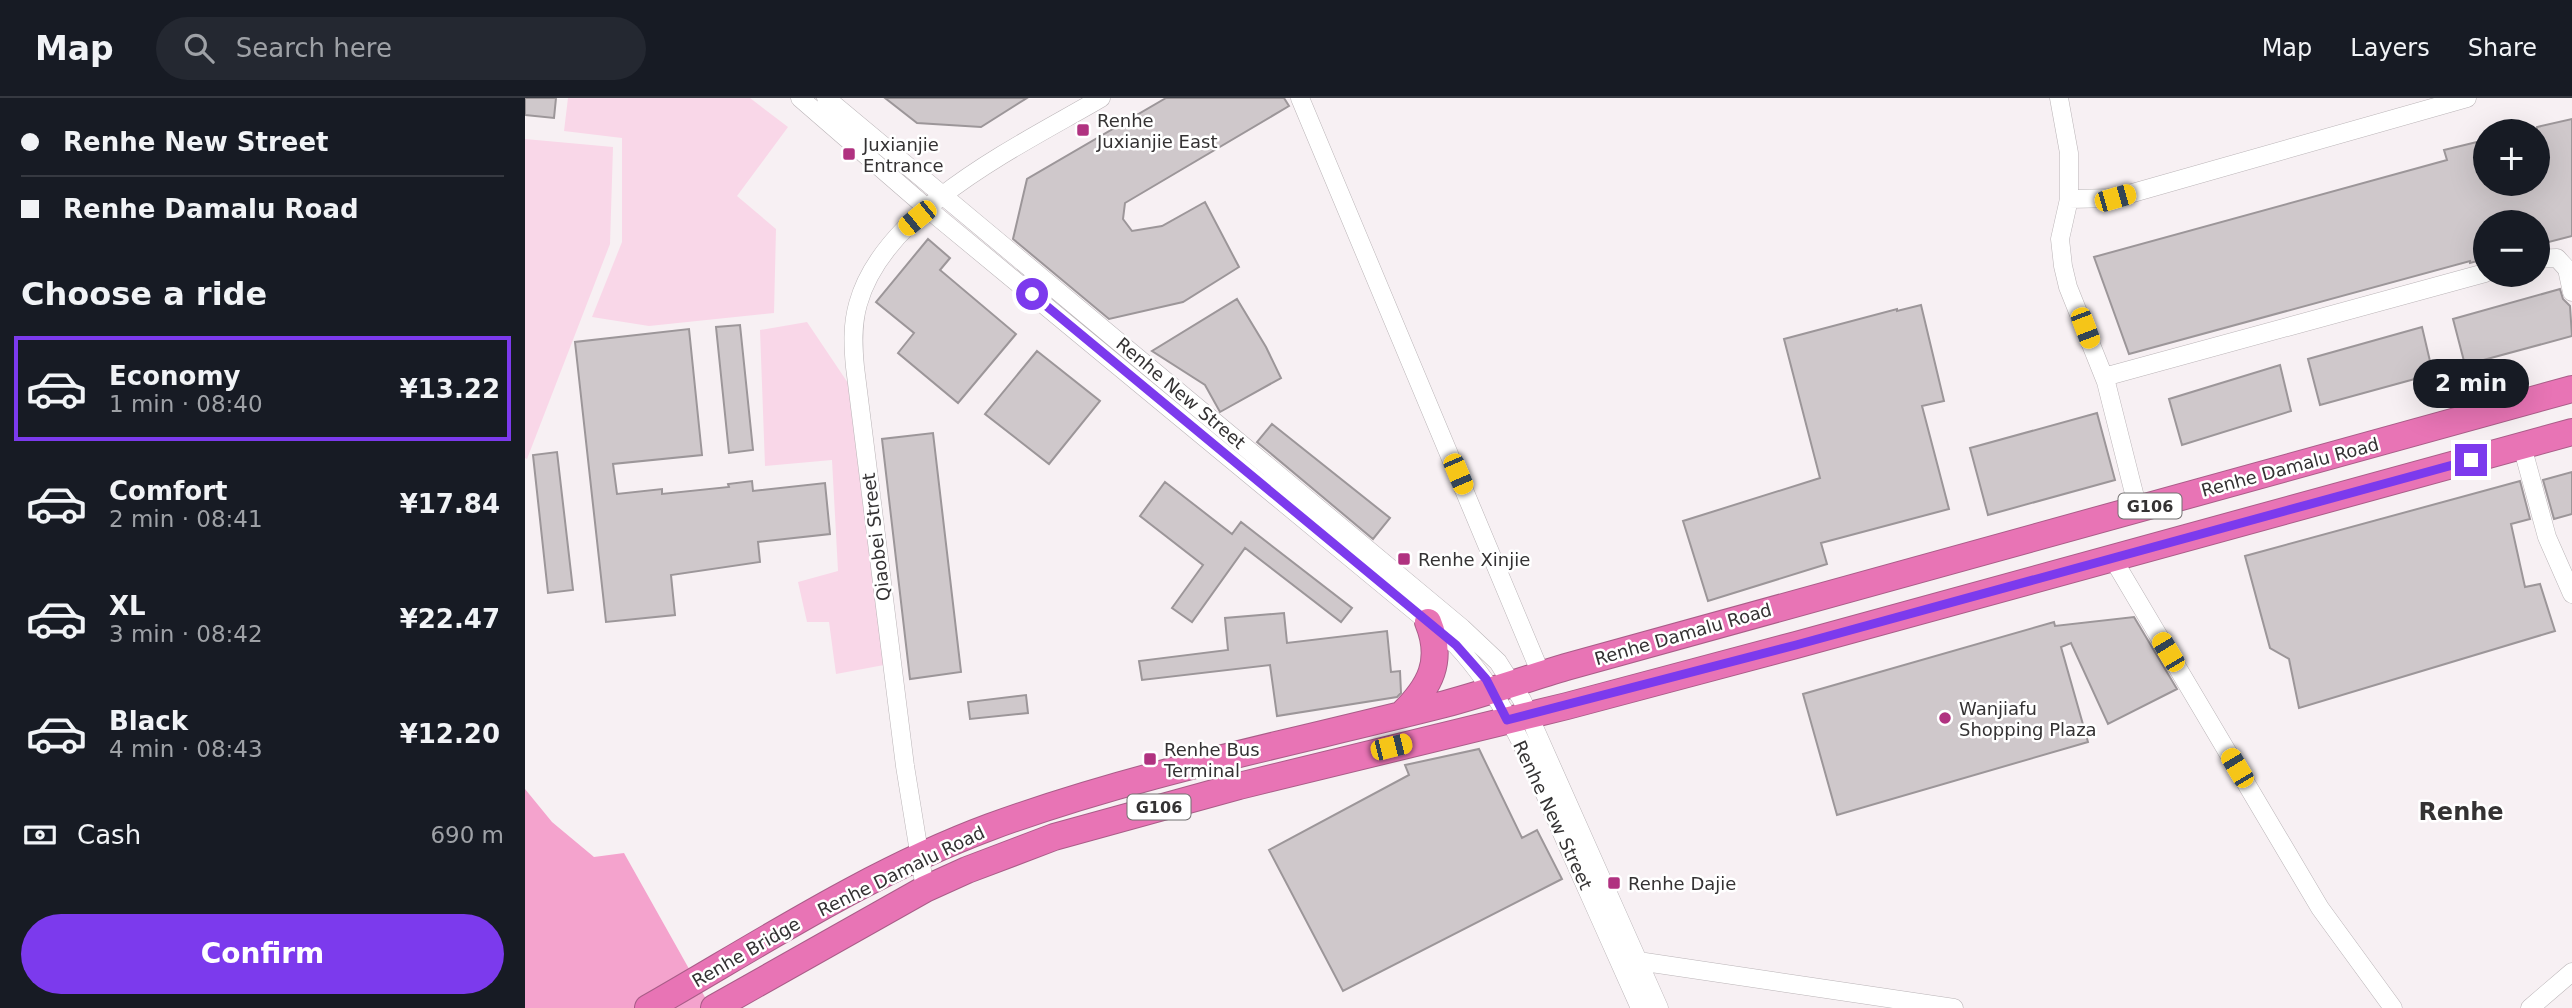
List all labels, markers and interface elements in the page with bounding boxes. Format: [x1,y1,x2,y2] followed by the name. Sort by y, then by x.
[156,17,646,80] search box
[35,29,114,68] text: Map
[180,29,218,67] icon: search
[236,33,392,63] text: Search here
[2262,34,2312,62] text: Map
[2350,34,2430,62] text: Layers
[2468,34,2537,62] text: Share
[1096,110,1217,152] place label: Renhe Juxianjie East
[2473,119,2550,287] map controls
[2473,119,2550,196] button: +
[1075,122,1091,138] marker: Renhe Juxianjie East
[63,127,329,157] text: Renhe New Street
[862,134,944,176] place label: Juxianjie Entrance
[841,146,857,162] marker: Juxianjie Entrance
[2092,182,2139,214] car
[63,194,359,224] text: Renhe Damalu Road
[895,197,940,239] car
[2473,210,2550,287] button: −
[21,275,267,313] text: Choose a ride
[1016,278,1048,310] route start
[2068,305,2103,351] car
[1112,333,1250,453] street label: Renhe New Street
[25,357,88,420] icon: car
[2413,358,2529,408] callout: 2 min
[109,361,240,391] text: Economy
[2435,370,2507,396] text: 2 min
[400,374,500,404] text: ¥13.22
[109,391,263,417] text: 1 min · 08:40
[2199,433,2381,501] street label: Renhe Damalu Road
[2455,444,2487,476] route end
[1441,451,1476,497] car
[25,472,88,535] icon: car
[858,472,894,602] street label: Qiaobei Street
[109,476,227,506] text: Comfort
[400,489,500,519] text: ¥17.84
[2119,494,2181,518] road number: G106
[109,506,263,532] text: 2 min · 08:41
[1418,549,1530,570] place label: Renhe Xinjie
[1396,551,1412,567] marker: Renhe Xinjie
[25,587,88,650] icon: car
[109,591,146,621] text: XL
[1592,599,1774,669] street label: Renhe Damalu Road
[400,604,500,634] text: ¥22.47
[109,621,263,647] text: 3 min · 08:42
[2149,629,2188,675] car
[1959,698,2097,740] place label: Wanjiafu Shopping Plaza
[25,702,88,765] icon: car
[109,706,188,736] text: Black
[1937,710,1953,726] marker: Wanjiafu Shopping Plaza
[400,719,500,749] text: ¥12.20
[1369,732,1414,762] car
[109,736,263,762] text: 4 min · 08:43
[1509,737,1597,893] street label: Renhe New Street
[1163,739,1260,781] place label: Renhe Bus Terminal
[2218,745,2257,791] car
[1142,751,1158,767] marker: Renhe Bus Terminal
[1127,794,1191,820] road number: G106
[2418,798,2504,826] district label: Renhe
[21,816,59,854] icon: cash
[77,820,141,850] text: Cash
[814,821,988,921] street label: Renhe Damalu Road
[430,822,504,848] text: 690 m
[1628,873,1736,894] place label: Renhe Dajie
[1606,875,1622,891] marker: Renhe Dajie
[688,913,804,991] street label: Renhe Bridge
[21,914,504,994] button: Confirm

